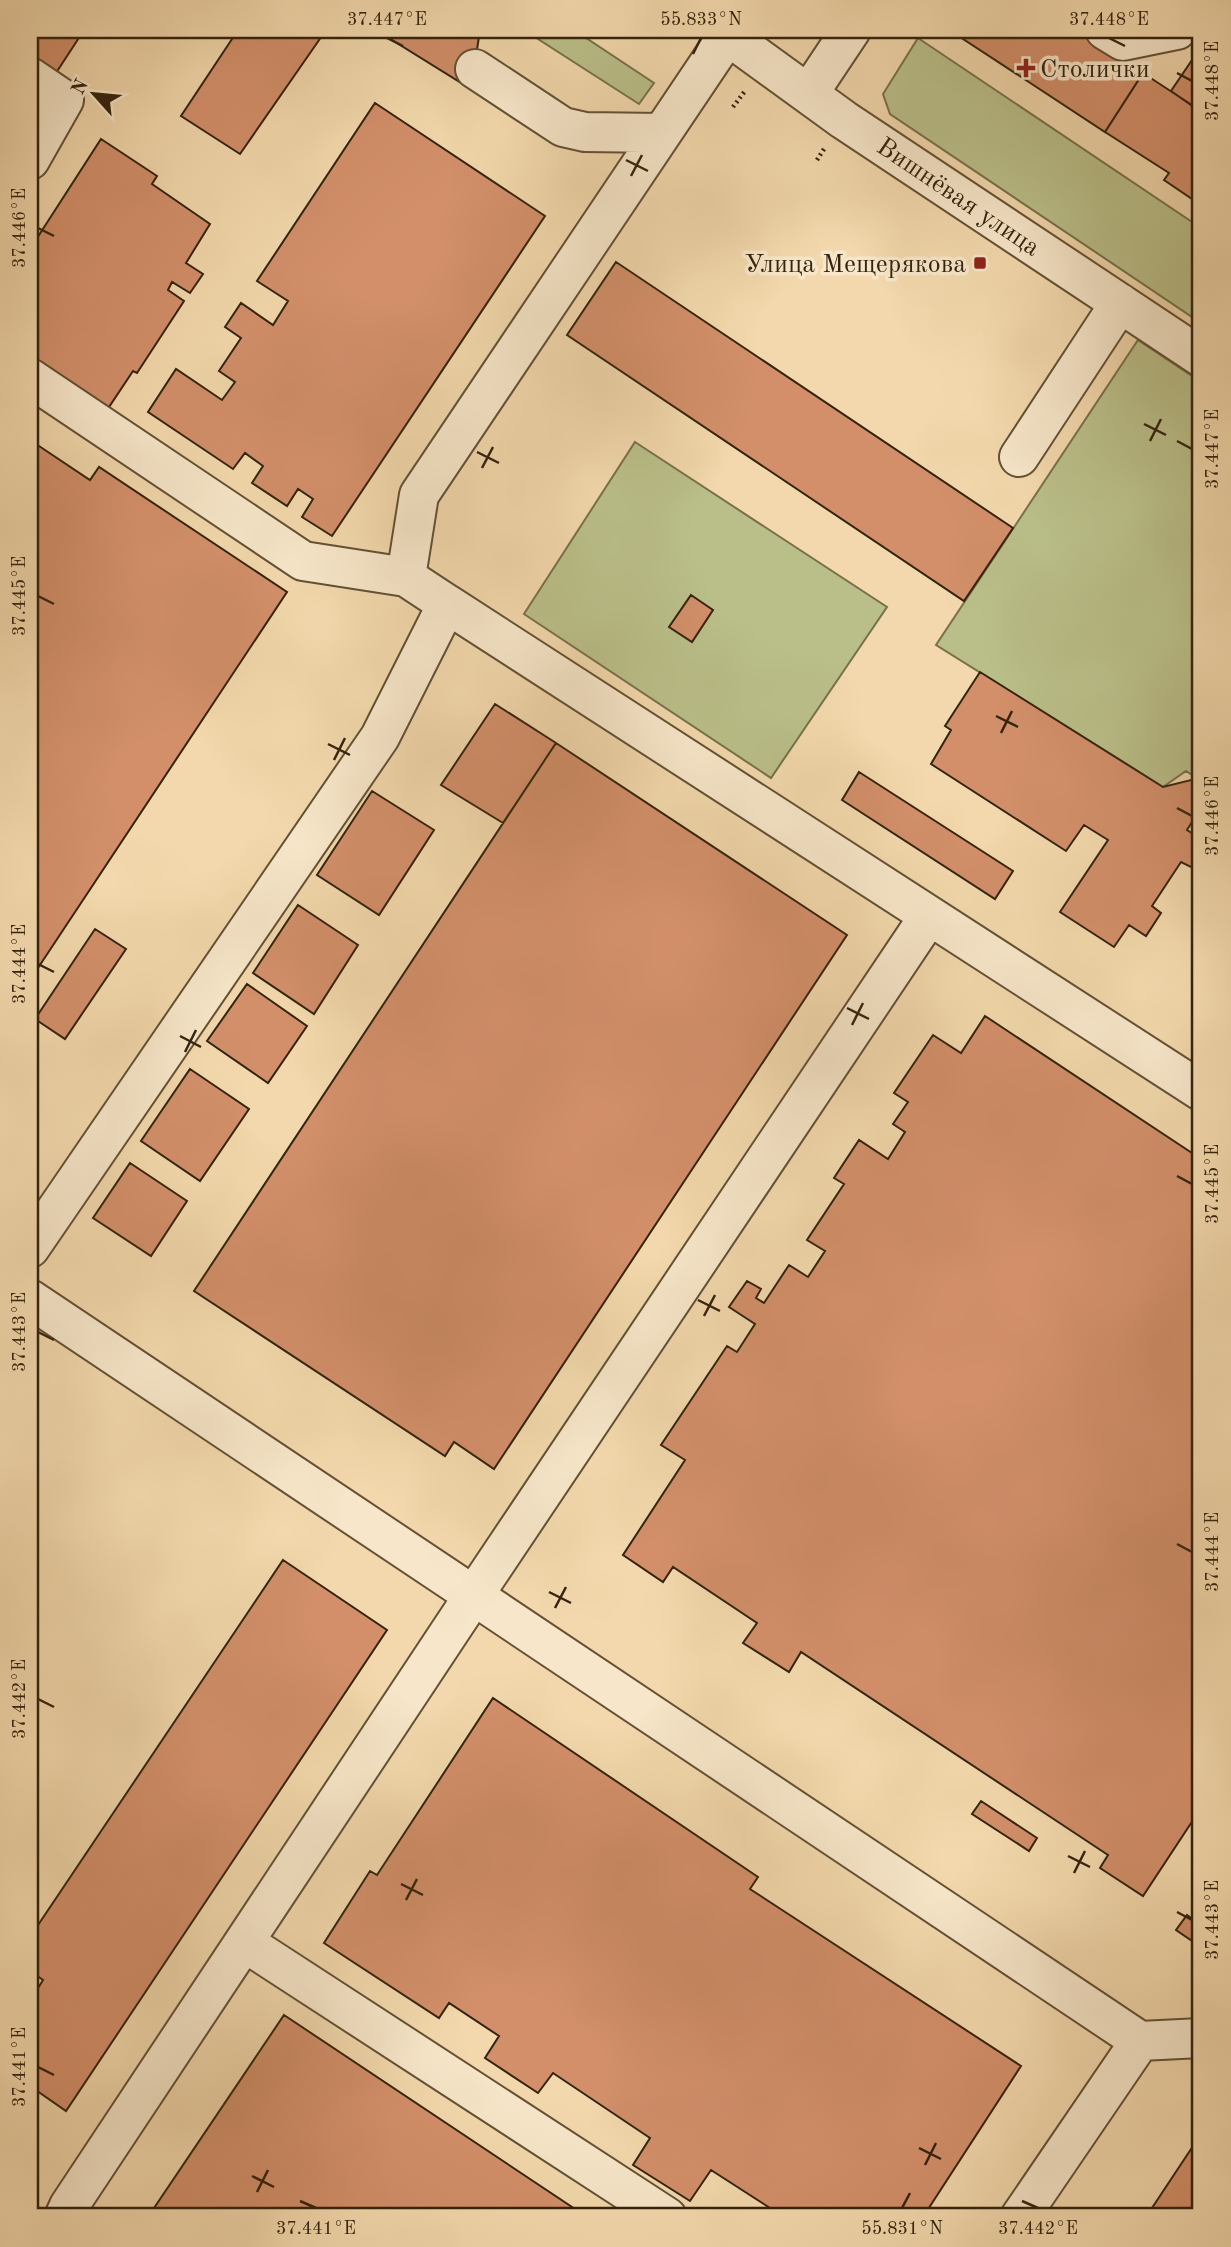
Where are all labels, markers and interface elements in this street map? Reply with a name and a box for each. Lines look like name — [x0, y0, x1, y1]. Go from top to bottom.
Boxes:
text: 37.447°E — [347, 11, 427, 29]
text: 55.833°N — [660, 11, 742, 29]
text: 37.448°E — [1069, 11, 1149, 29]
text: 37.448°E — [1204, 41, 1222, 121]
place label: Столички — [1040, 57, 1150, 83]
north arrow — [60, 60, 130, 130]
marker: Столички — [1018, 60, 1034, 76]
text: N — [69, 76, 93, 98]
street label: Вишнёвая улица — [872, 134, 1044, 262]
text: 37.446°E — [11, 188, 29, 268]
place label: Улица Мещерякова — [744, 252, 966, 278]
marker: Улица Мещерякова — [972, 255, 988, 271]
text: 37.447°E — [1204, 409, 1222, 489]
text: 37.445°E — [11, 556, 29, 636]
text: 37.446°E — [1204, 776, 1222, 856]
text: 37.444°E — [11, 924, 29, 1004]
text: 37.445°E — [1204, 1144, 1222, 1224]
text: 37.443°E — [11, 1292, 29, 1372]
text: 37.444°E — [1204, 1512, 1222, 1592]
text: 37.442°E — [11, 1659, 29, 1739]
text: 37.443°E — [1204, 1880, 1222, 1960]
text: 37.441°E — [11, 2027, 29, 2107]
text: 37.441°E — [276, 2220, 356, 2238]
text: 55.831°N — [861, 2220, 943, 2238]
text: 37.442°E — [998, 2220, 1078, 2238]

